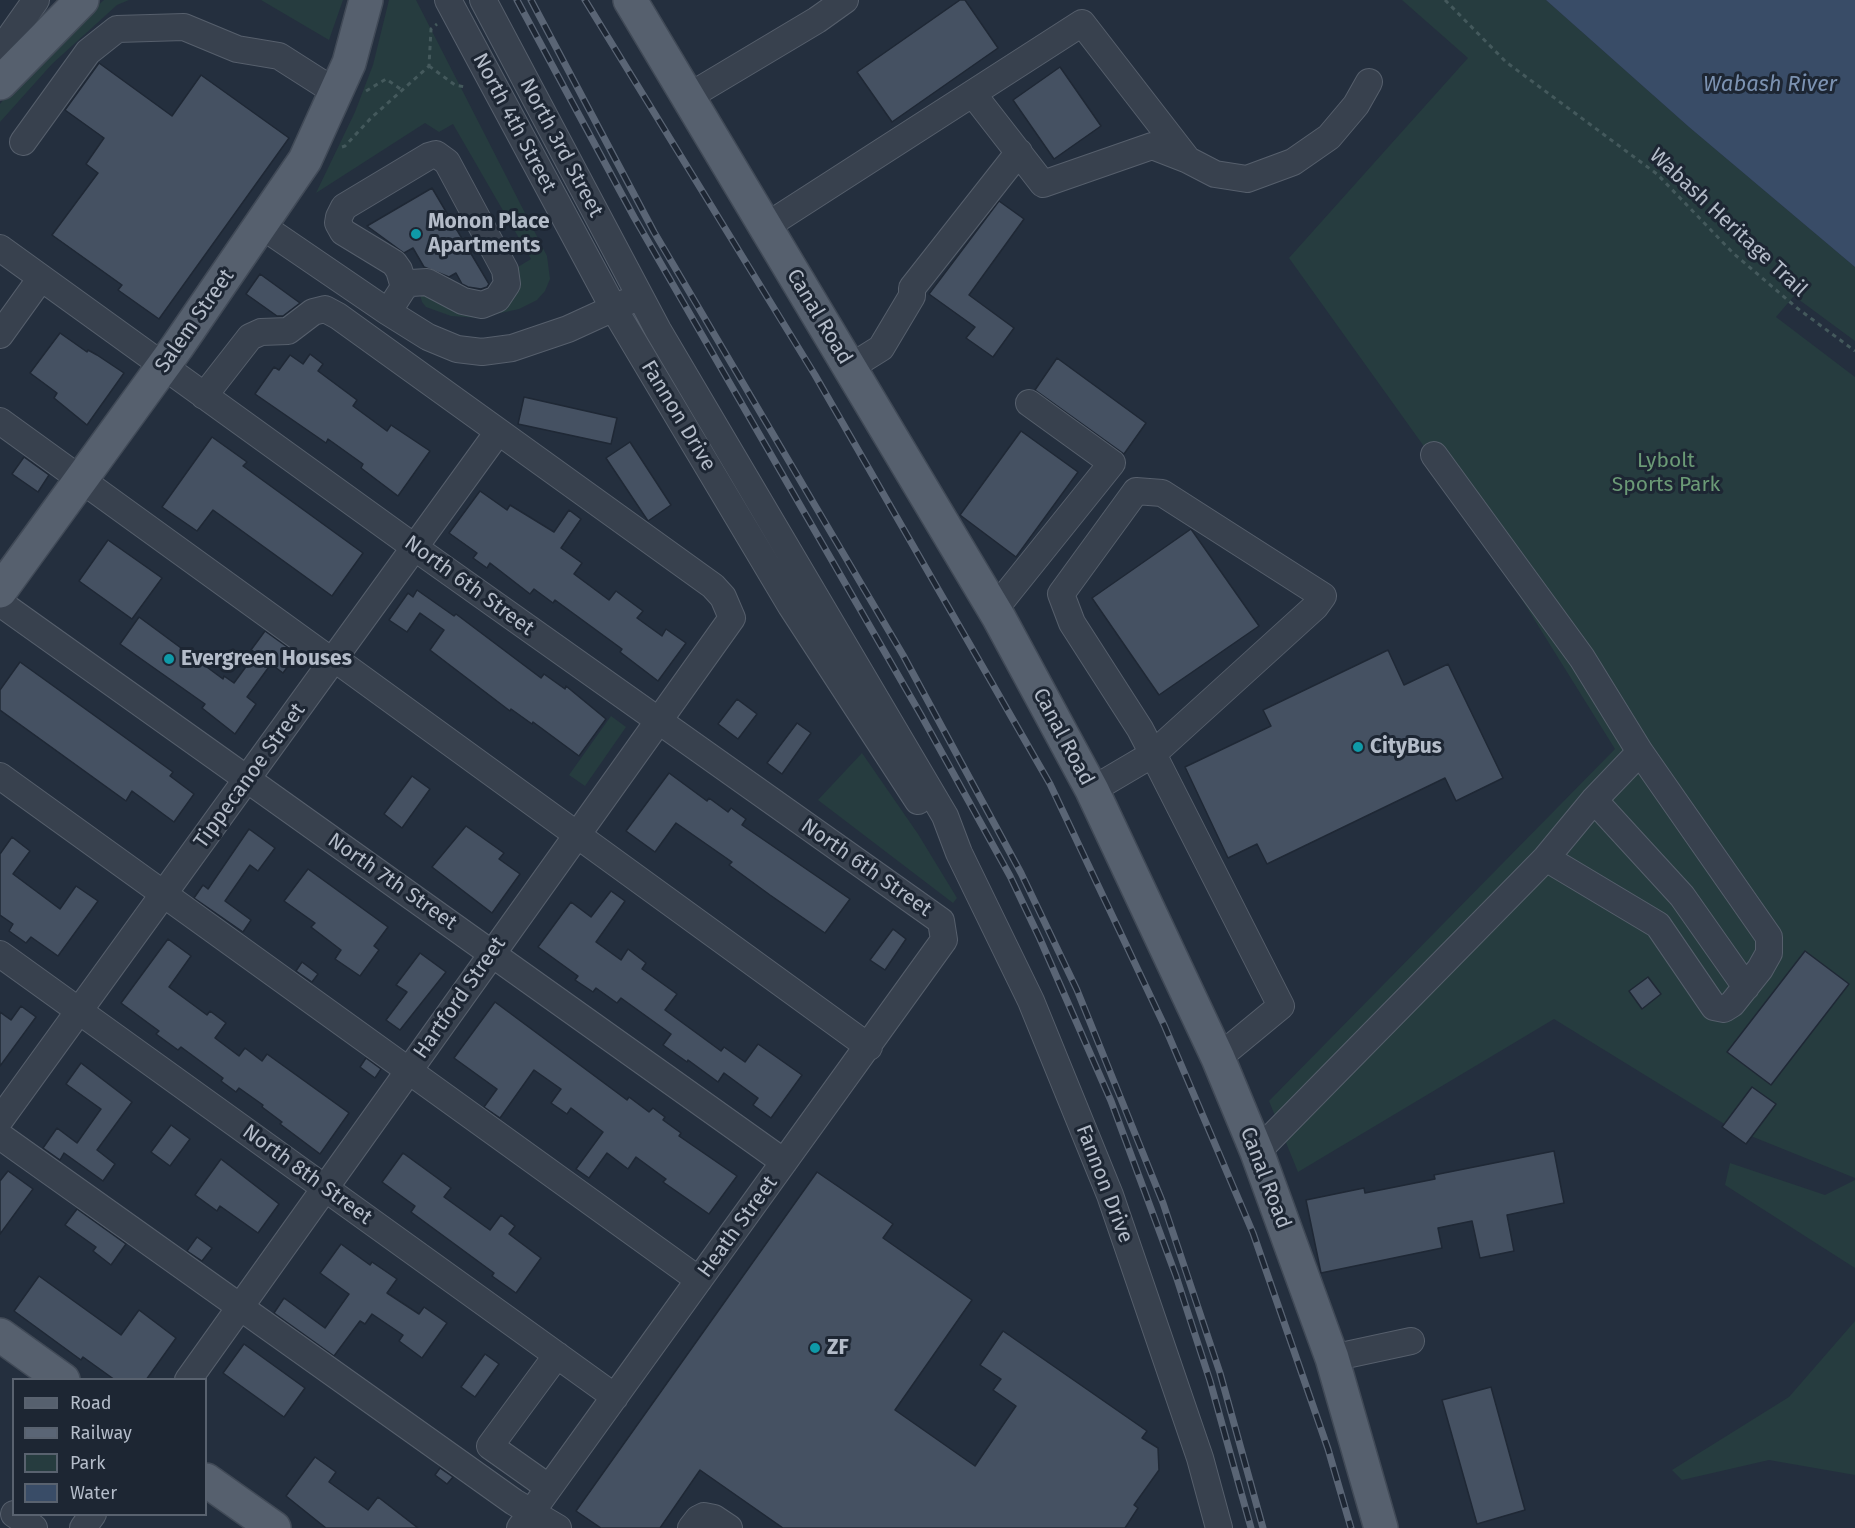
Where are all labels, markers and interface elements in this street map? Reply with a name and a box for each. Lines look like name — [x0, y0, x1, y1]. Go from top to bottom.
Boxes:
street label: North 4th Street — [467, 49, 561, 197]
water label: Wabash River — [1703, 72, 1837, 98]
street label: North 3rd Street — [514, 74, 608, 222]
street label: Wabash Heritage Trail — [1644, 143, 1812, 303]
place label: Monon Place Apartments — [428, 209, 550, 259]
marker: Monon Place Apartments — [409, 227, 423, 241]
street label: Salem Street — [150, 264, 240, 378]
street label: Canal Road — [781, 265, 857, 369]
street label: Fannon Drive — [635, 356, 721, 476]
park label: Lybolt Sports Park — [1612, 448, 1720, 498]
street label: North 6th Street — [399, 531, 539, 641]
place label: Evergreen Houses — [181, 646, 352, 672]
marker: Evergreen Houses — [162, 652, 176, 666]
street label: Canal Road — [1027, 684, 1099, 790]
street label: Tippecanoe Street — [189, 699, 311, 853]
place label: CityBus — [1370, 734, 1442, 760]
marker: CityBus — [1351, 740, 1365, 754]
street label: North 6th Street — [796, 814, 936, 922]
street label: North 7th Street — [323, 828, 461, 936]
street label: Hartford Street — [409, 932, 511, 1064]
street label: North 8th Street — [237, 1119, 377, 1231]
street label: Fannon Drive — [1070, 1121, 1138, 1247]
street label: Canal Road — [1234, 1124, 1296, 1232]
street label: Heath Street — [693, 1171, 783, 1283]
place label: ZF — [827, 1335, 849, 1361]
marker: ZF — [808, 1341, 822, 1355]
legend — [12, 1378, 207, 1516]
text: Road — [70, 1392, 112, 1414]
text: Railway — [70, 1422, 132, 1444]
text: Park — [70, 1452, 105, 1474]
text: Water — [70, 1482, 117, 1504]

